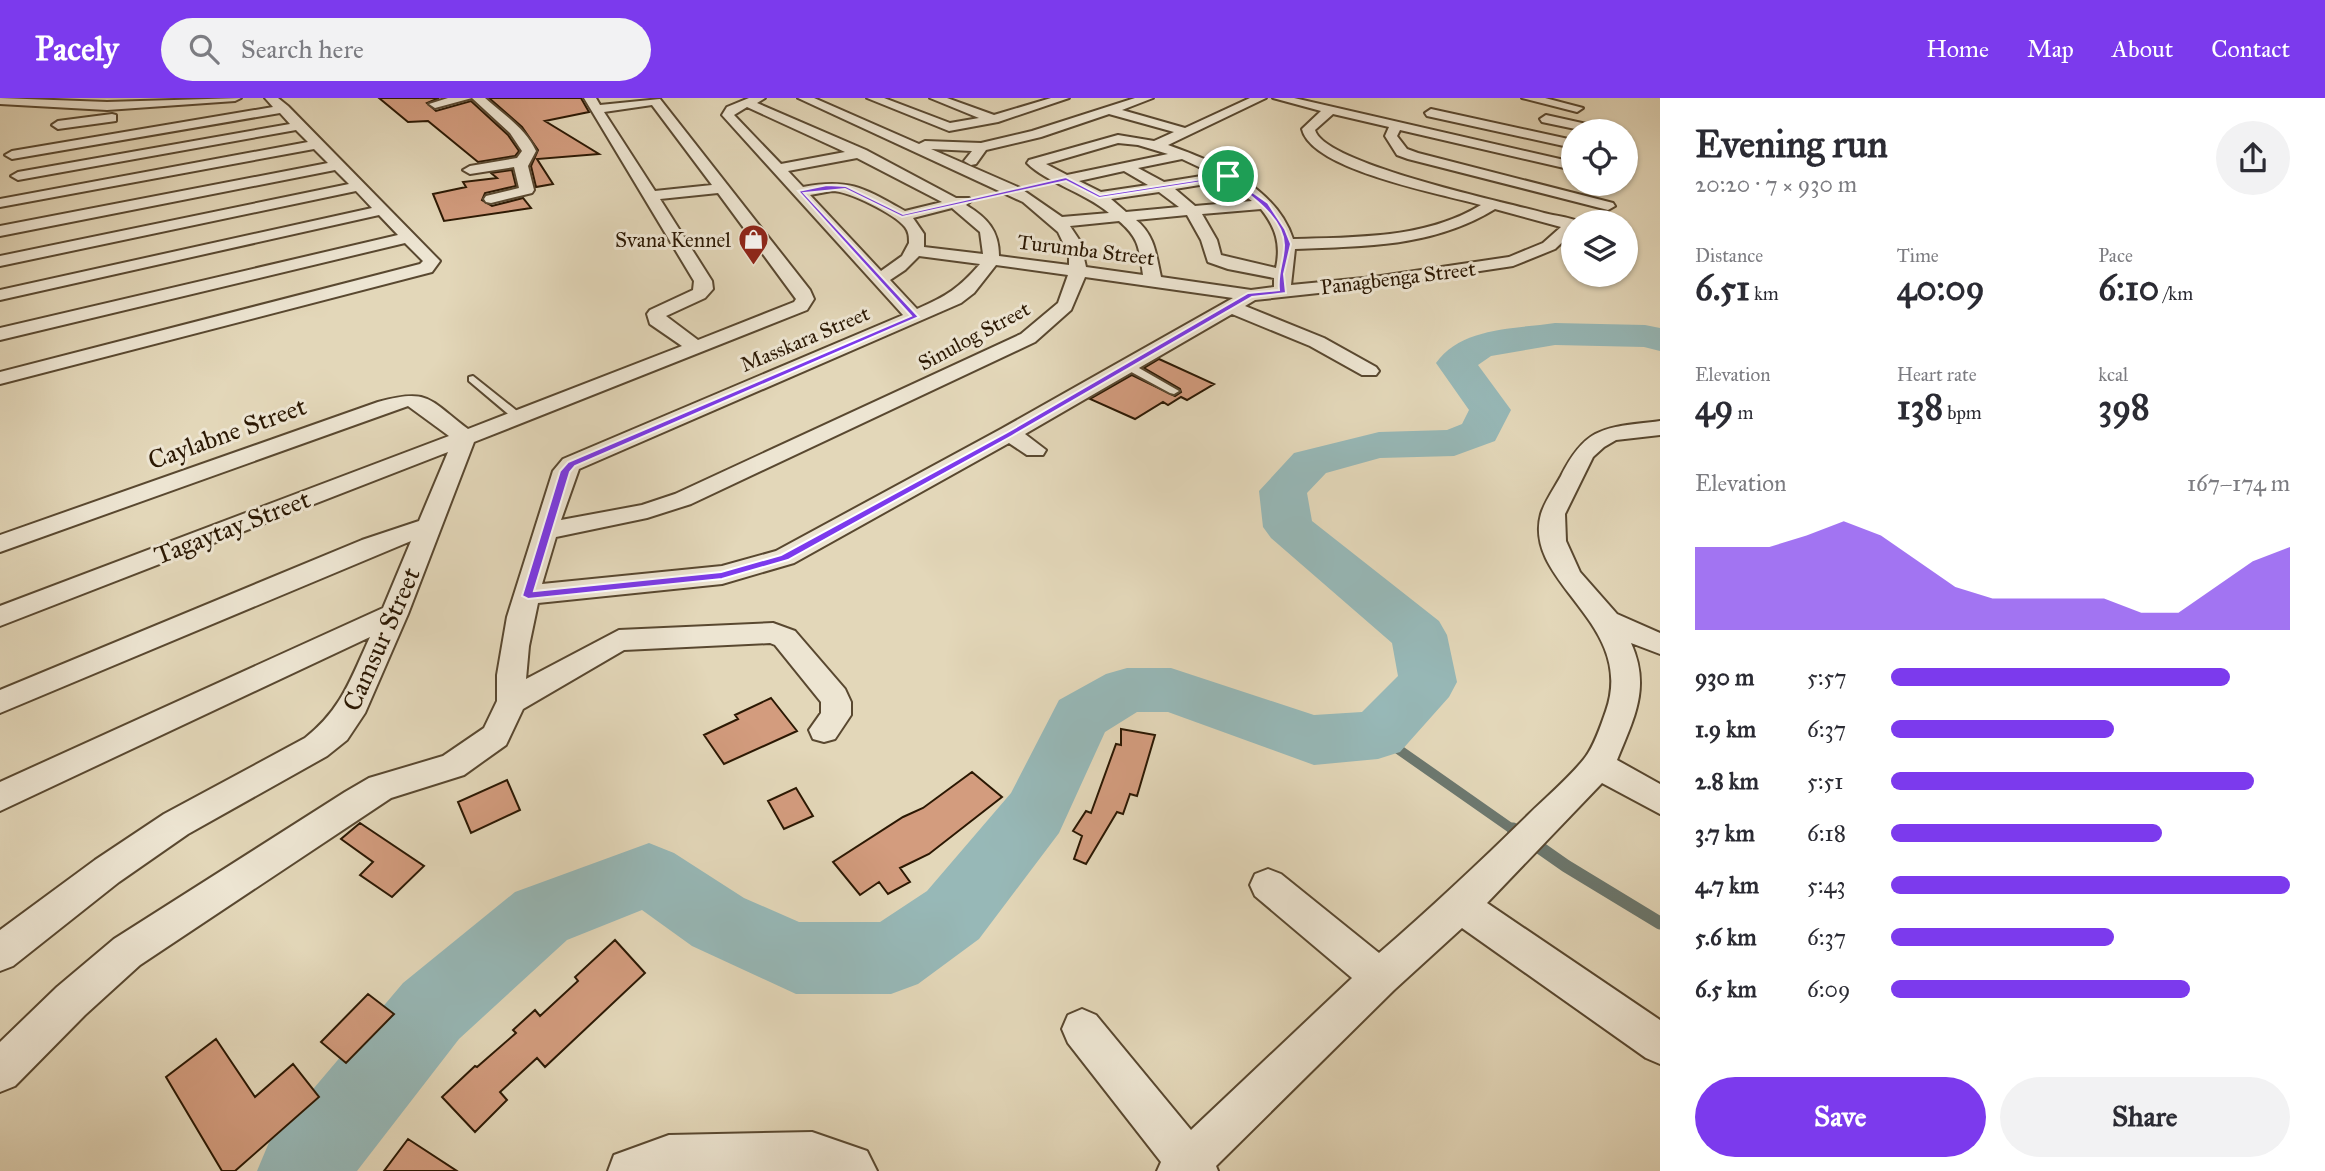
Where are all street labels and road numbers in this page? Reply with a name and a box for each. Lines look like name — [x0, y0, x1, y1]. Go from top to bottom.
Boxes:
street label: Turumba Street — [1016, 229, 1156, 271]
street label: Panagbenga Street — [1319, 256, 1478, 300]
street label: Sinulog Street — [914, 295, 1035, 376]
street label: Masskara Street — [736, 300, 874, 378]
street label: Caylabne Street — [143, 390, 311, 476]
street label: Tagaytay Street — [150, 483, 314, 571]
street label: Camsur Street — [335, 562, 427, 716]

